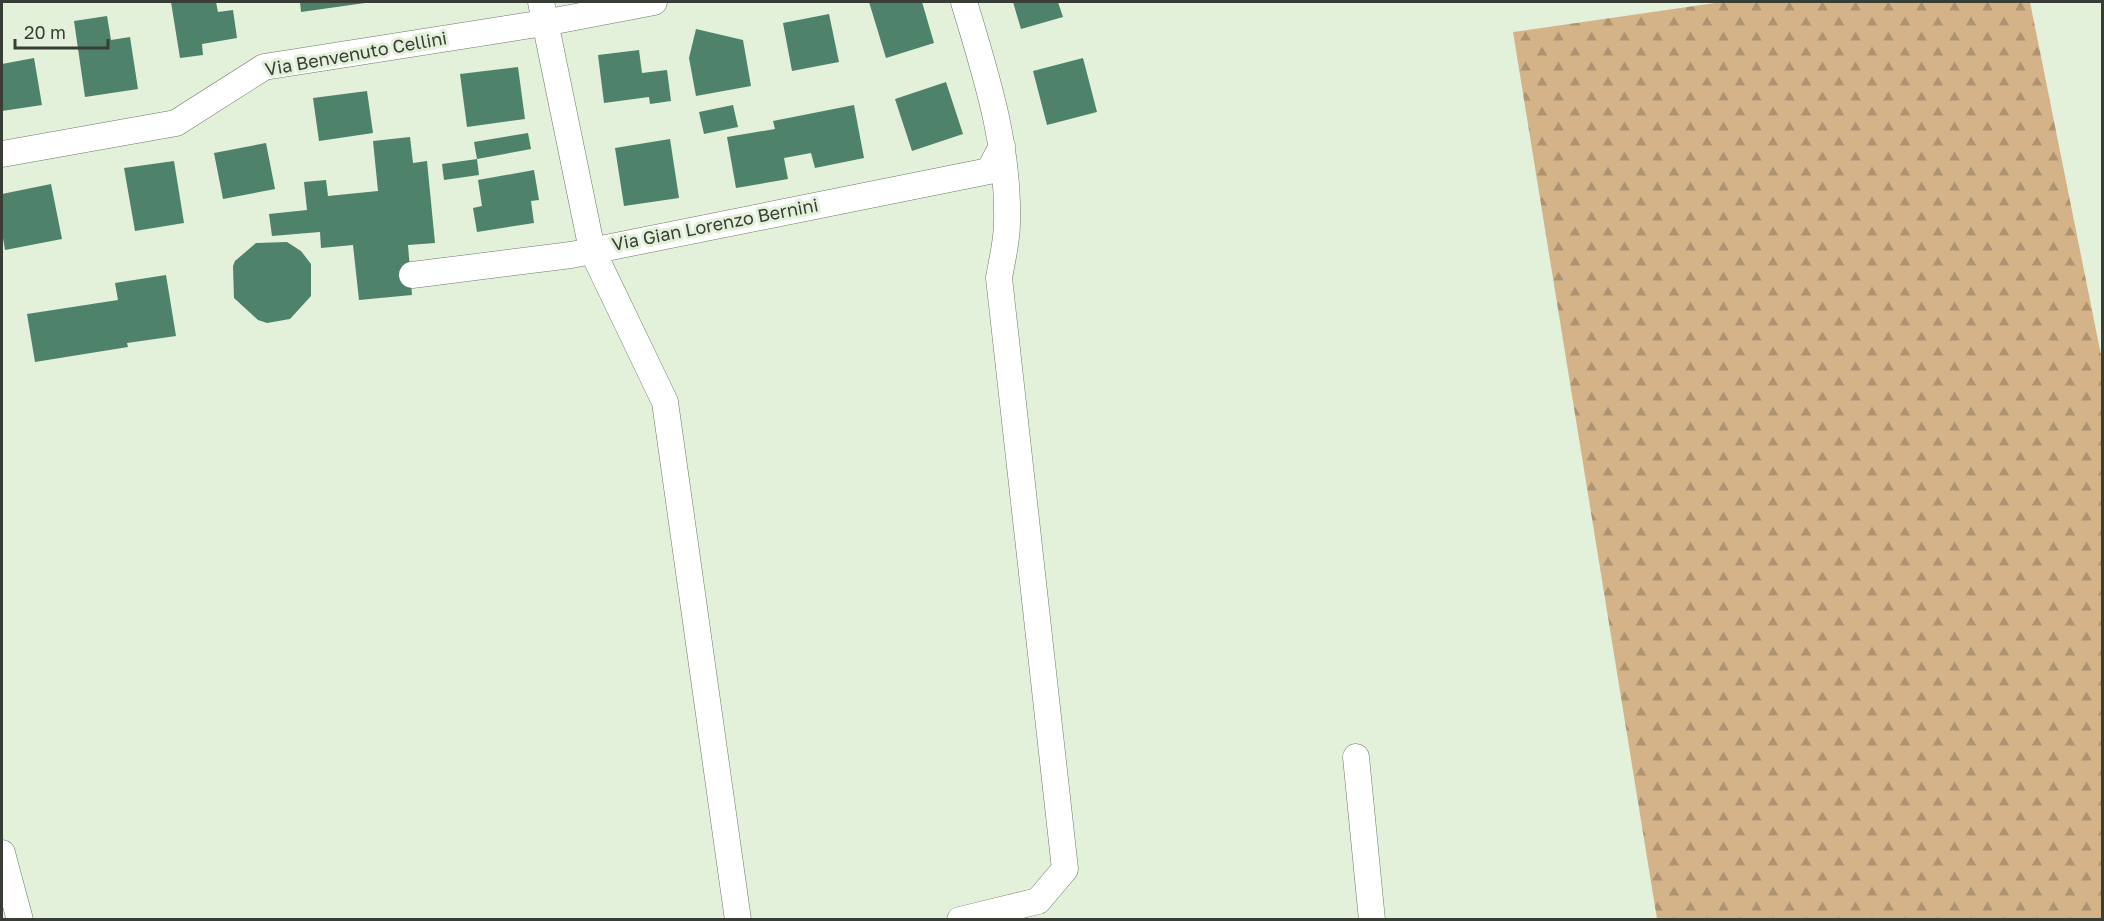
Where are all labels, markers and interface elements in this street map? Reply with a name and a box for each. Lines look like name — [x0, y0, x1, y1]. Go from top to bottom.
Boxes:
scale bar — [15, 12, 108, 50]
text: 20 m — [24, 21, 66, 43]
street label: Via Benvenuto Cellini — [263, 26, 448, 80]
street label: Via Gian Lorenzo Bernini — [610, 193, 820, 255]

